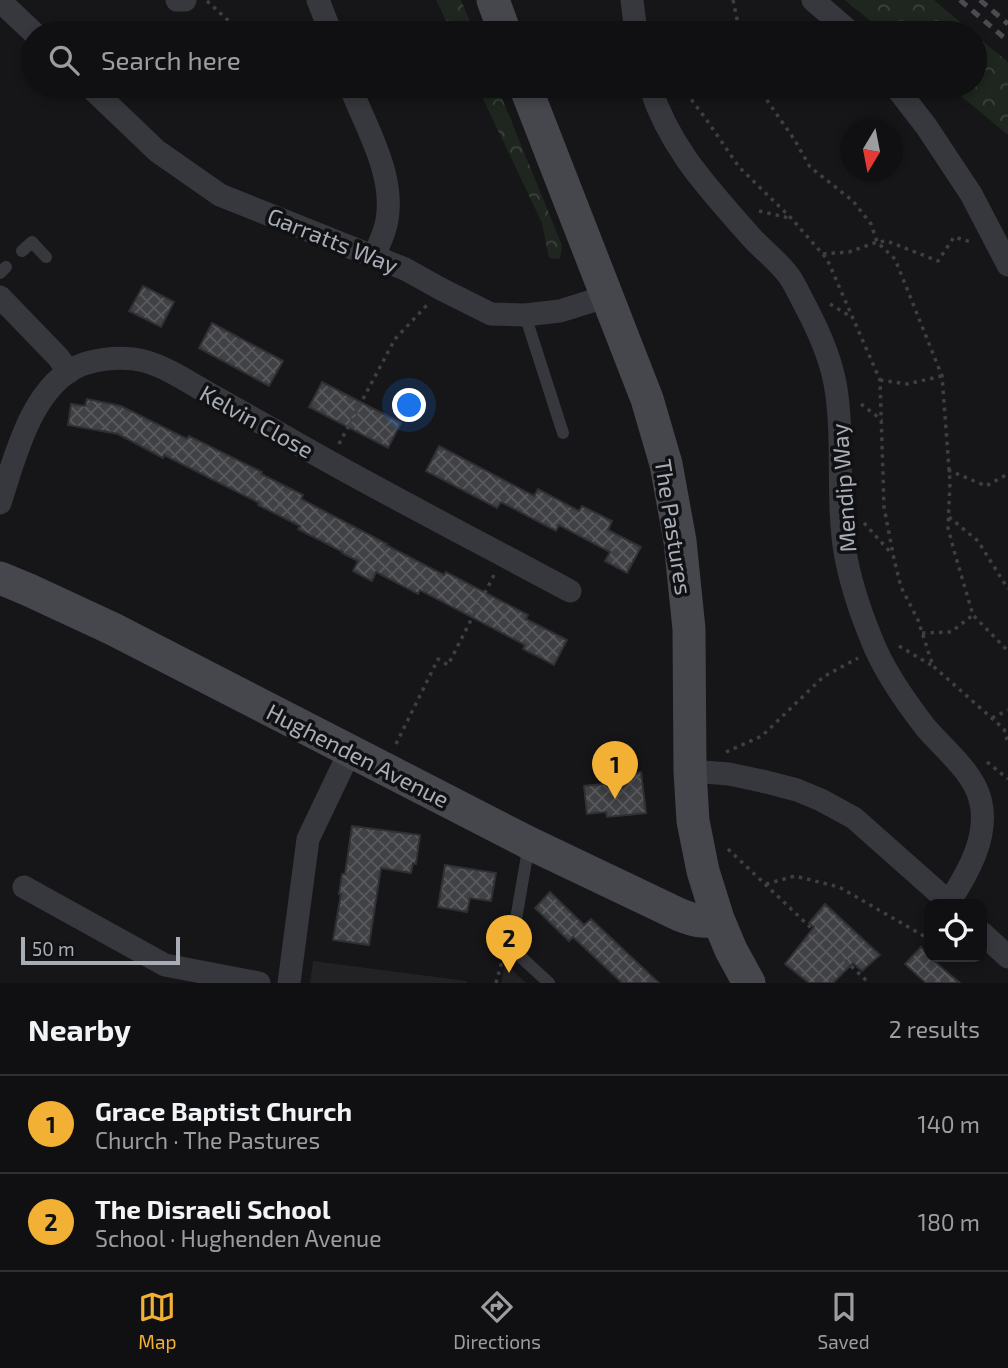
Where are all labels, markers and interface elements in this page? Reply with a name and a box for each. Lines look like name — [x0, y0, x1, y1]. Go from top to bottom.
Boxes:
search box — [21, 21, 987, 98]
icon: search — [45, 41, 83, 79]
text: Search here — [101, 44, 241, 75]
north arrow — [840, 119, 903, 182]
street label: Garratts Way — [264, 201, 402, 279]
street label: Kelvin Close — [195, 378, 319, 464]
your location — [392, 388, 426, 422]
street label: Mendip Way — [825, 423, 861, 553]
street label: The Pastures — [649, 457, 699, 597]
street label: Hughenden Avenue — [262, 697, 454, 813]
pin: 1 — [592, 741, 638, 799]
map controls — [924, 899, 987, 962]
button: locate — [924, 899, 987, 962]
pin: 2 — [486, 915, 532, 973]
scale bar — [21, 934, 180, 966]
text: 50 m — [32, 937, 75, 960]
text: Nearby — [28, 1011, 131, 1047]
text: 2 results — [889, 1015, 980, 1043]
text: Grace Baptist Church — [95, 1095, 352, 1126]
text: 1 — [46, 1110, 56, 1138]
text: 140 m — [918, 1110, 980, 1138]
text: Church · The Pastures — [95, 1126, 320, 1154]
text: The Disraeli School — [95, 1193, 330, 1224]
text: 2 — [44, 1208, 58, 1236]
text: 180 m — [918, 1208, 980, 1236]
text: School · Hughenden Avenue — [95, 1224, 382, 1252]
tab: Map — [138, 1288, 176, 1353]
tab: Directions — [453, 1288, 541, 1353]
tab: Saved — [817, 1288, 870, 1353]

